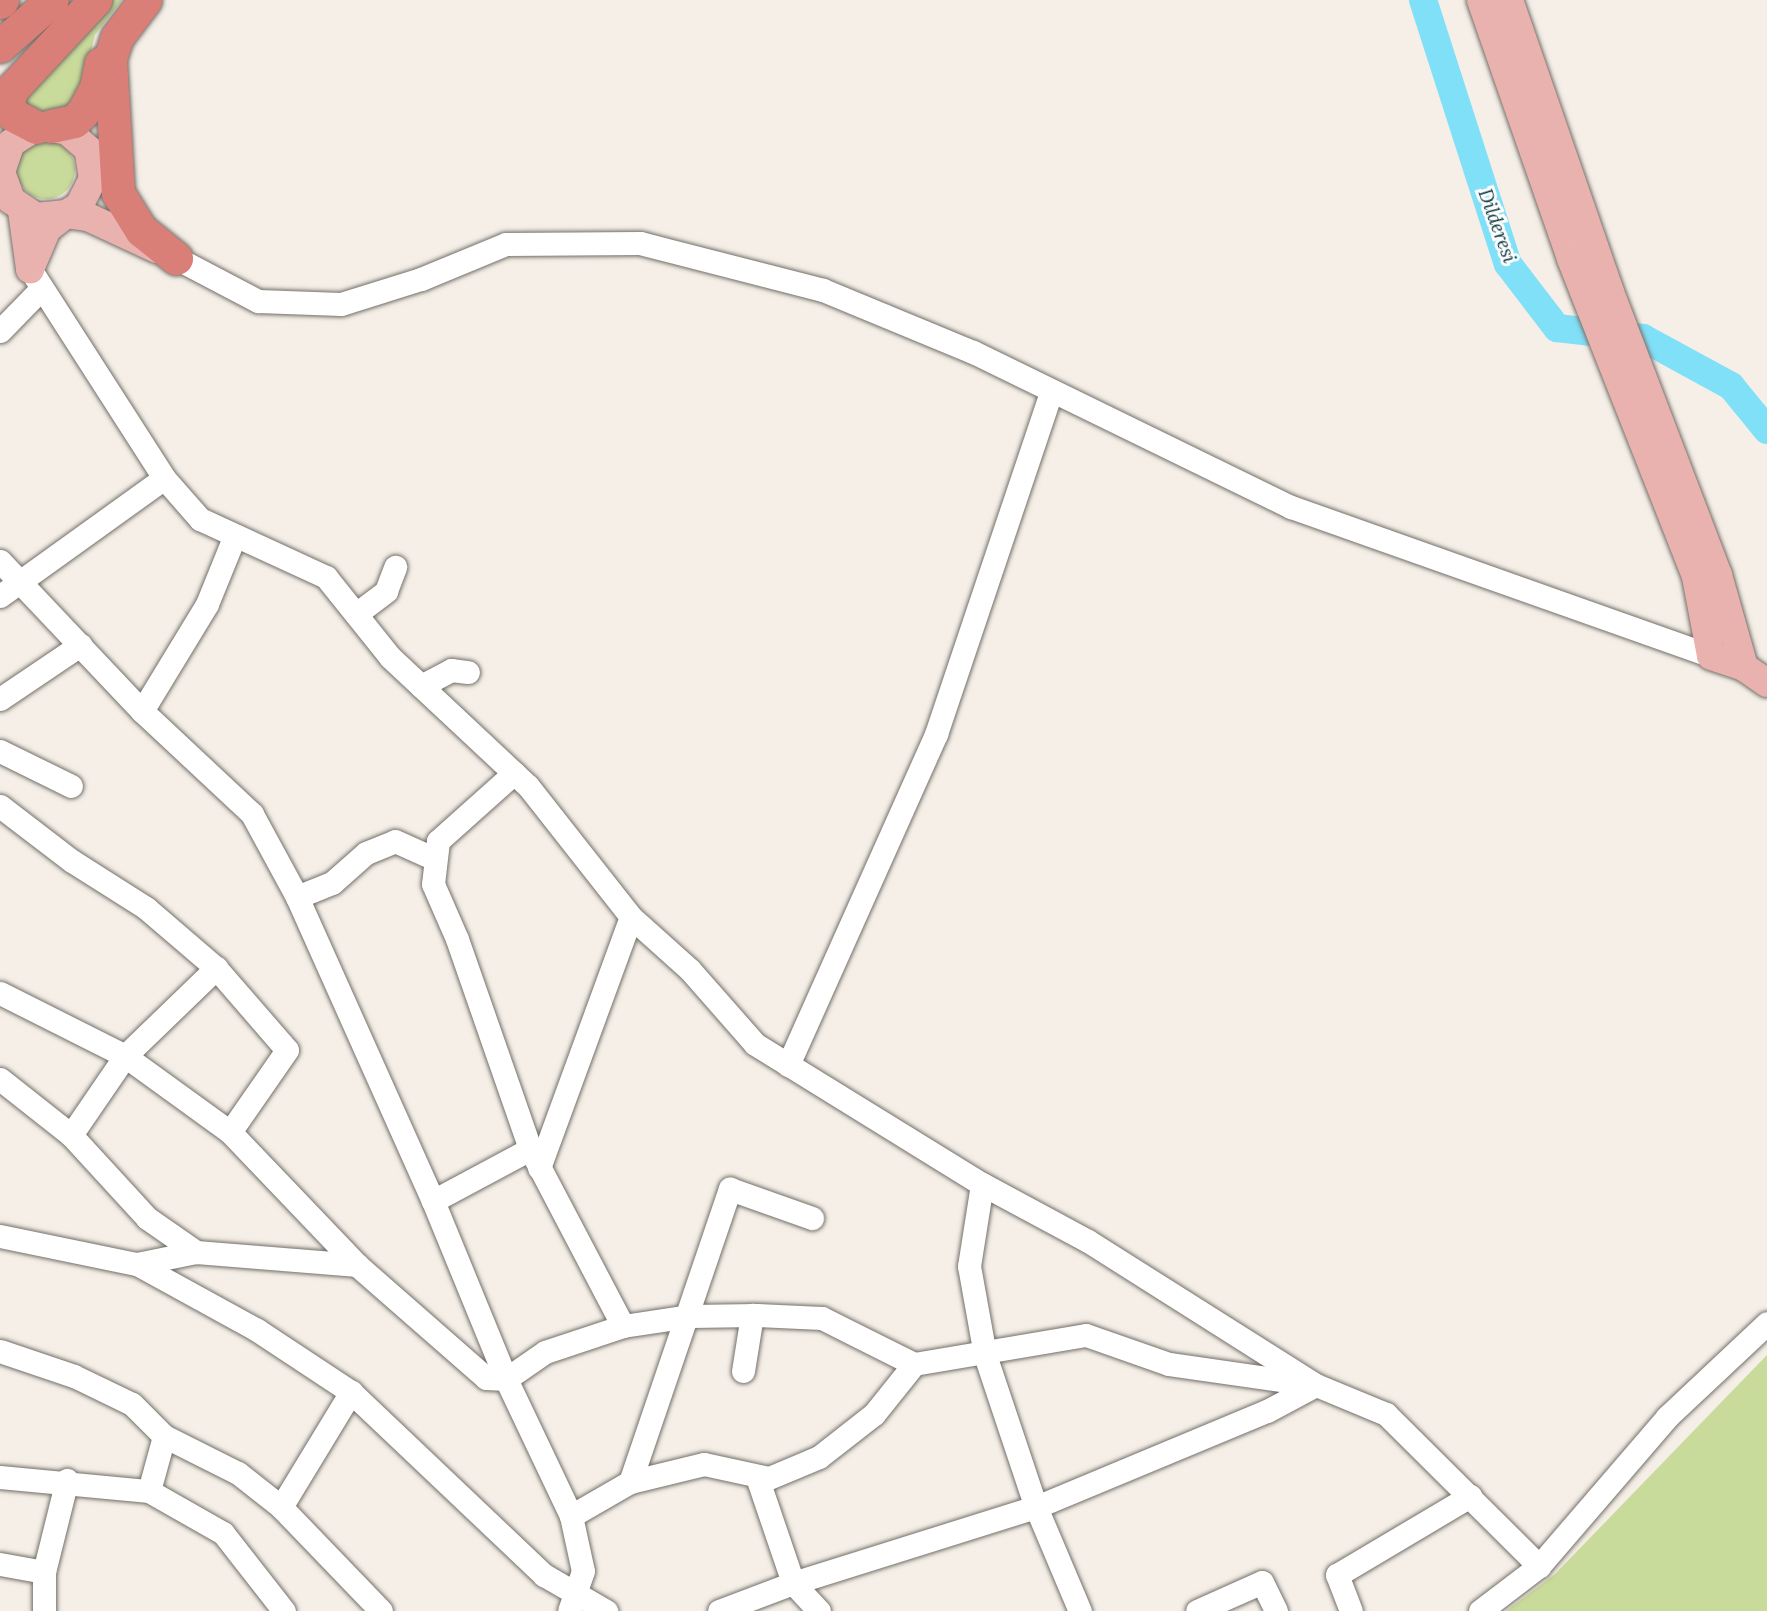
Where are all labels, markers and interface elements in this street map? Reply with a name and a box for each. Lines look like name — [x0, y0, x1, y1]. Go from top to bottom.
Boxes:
water label: Dilderesi — [1473, 186, 1521, 266]

